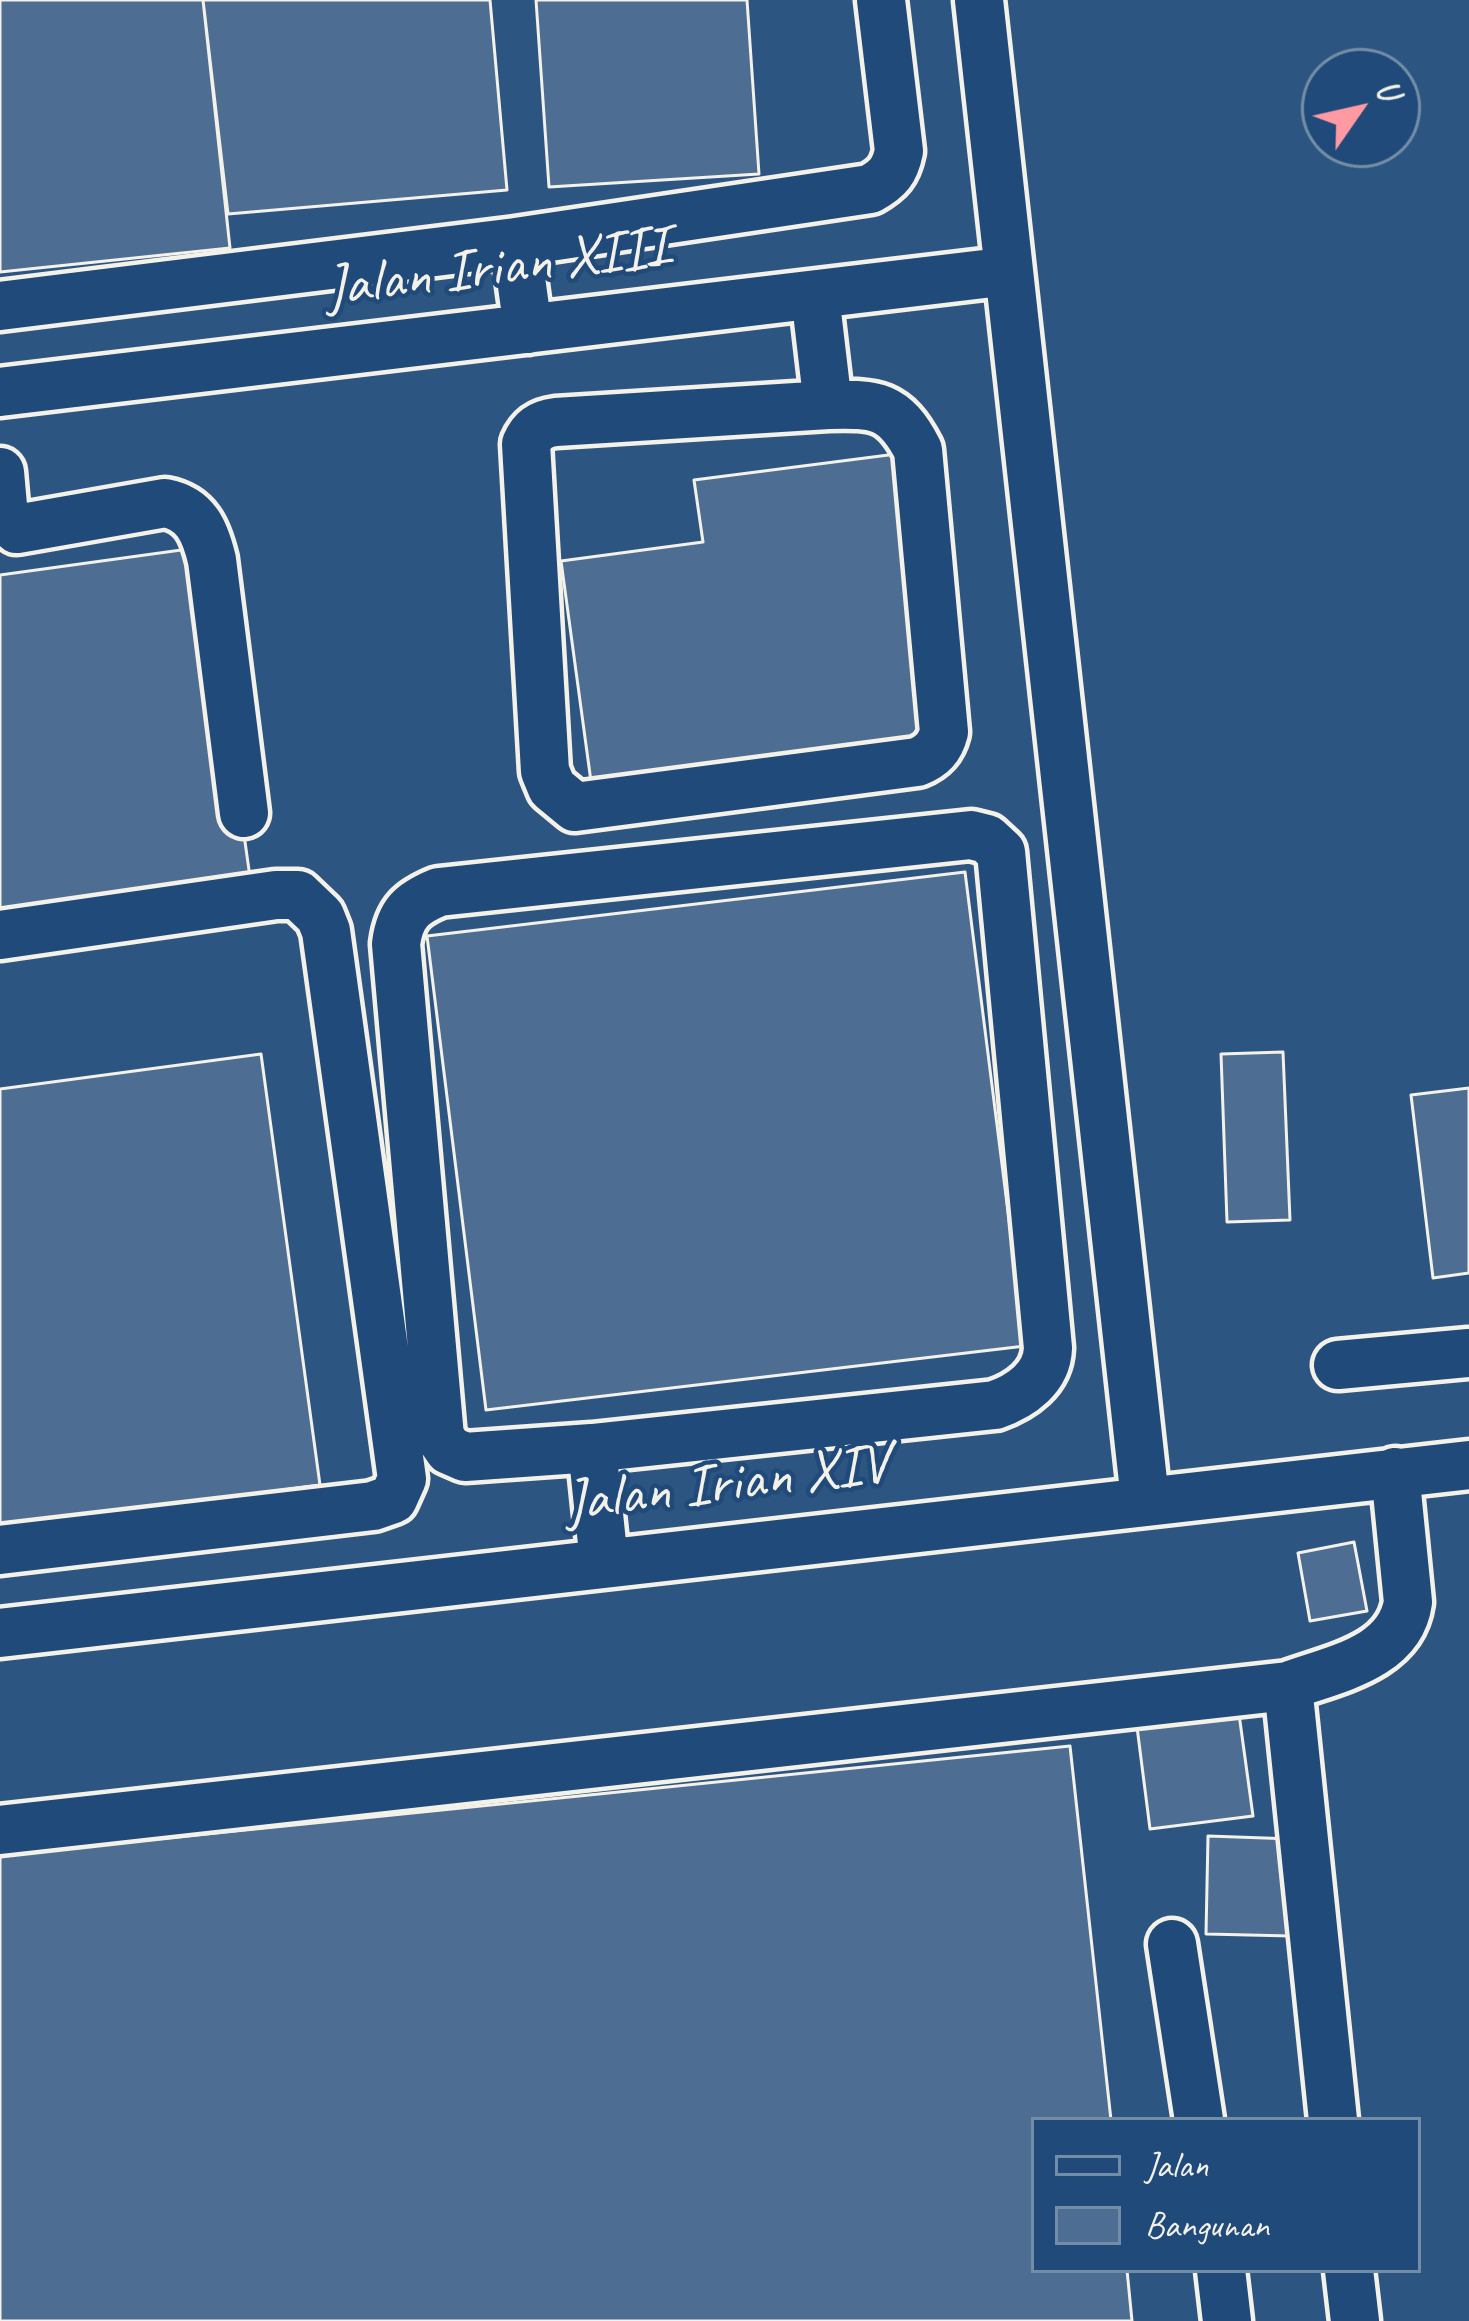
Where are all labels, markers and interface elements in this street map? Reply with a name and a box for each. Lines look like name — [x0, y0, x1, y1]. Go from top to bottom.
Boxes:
north arrow — [1301, 48, 1421, 168]
text: U — [1367, 71, 1410, 108]
street label: Jalan Irian XIII — [321, 212, 673, 326]
street label: Jalan Irian XIV — [561, 1429, 893, 1541]
legend — [1031, 2117, 1421, 2273]
text: Jalan — [1145, 2142, 1208, 2188]
text: Bangunan — [1145, 2202, 1269, 2248]

